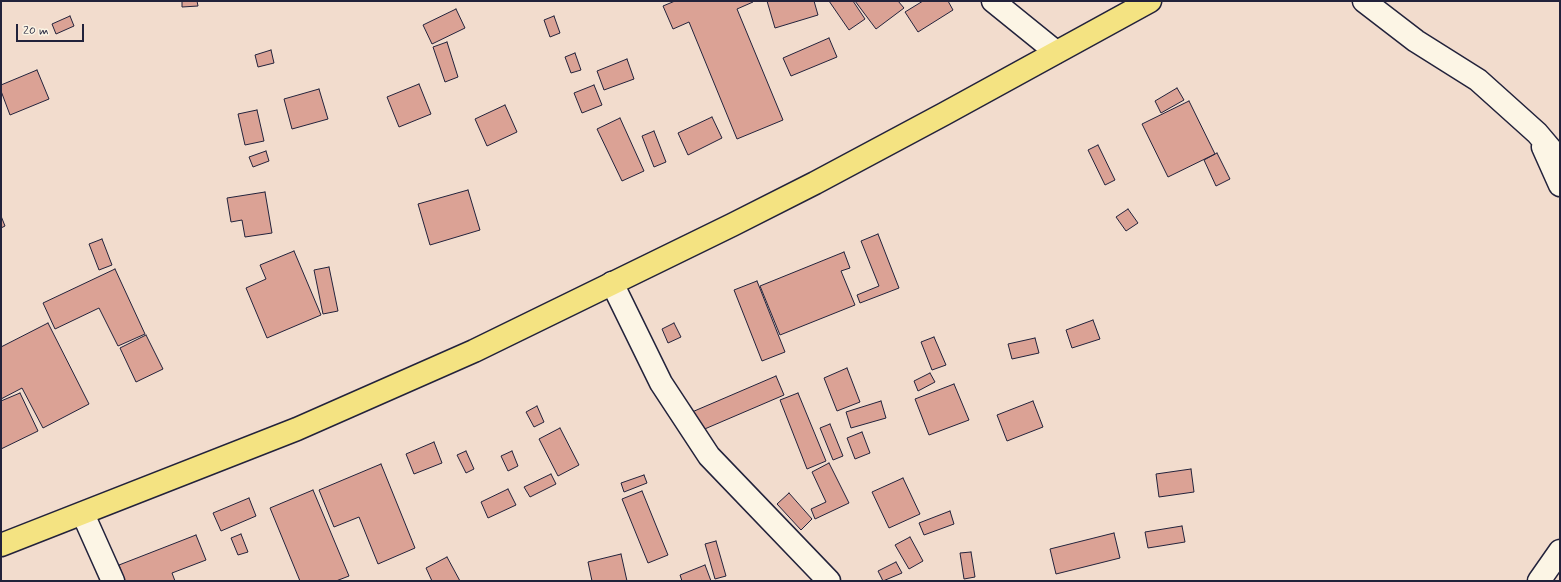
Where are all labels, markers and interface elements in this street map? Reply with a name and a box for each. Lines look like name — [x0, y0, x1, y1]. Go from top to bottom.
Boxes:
scale bar — [18, 16, 86, 42]
text: 20 m — [23, 23, 49, 39]

